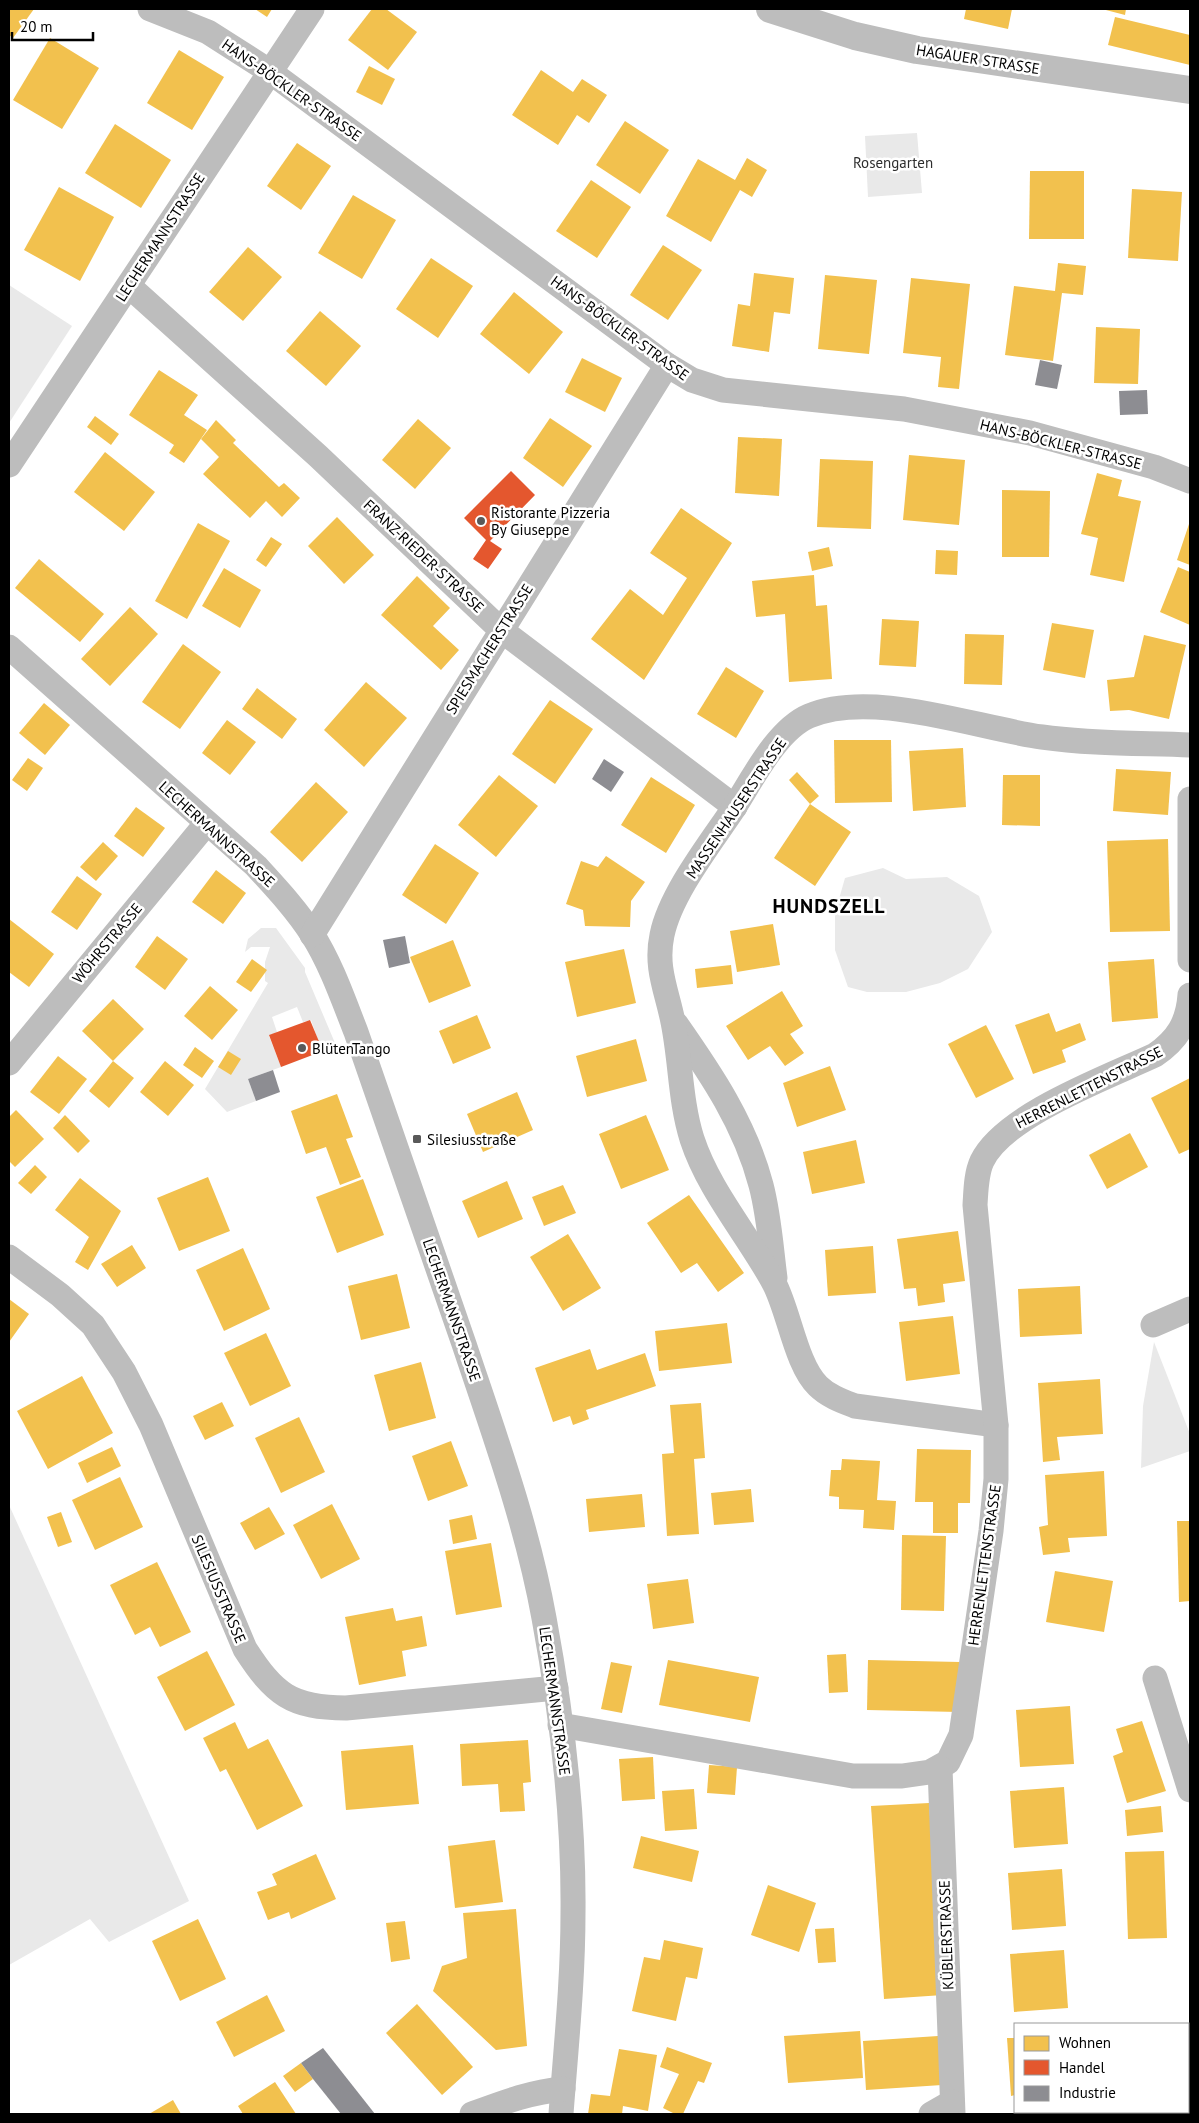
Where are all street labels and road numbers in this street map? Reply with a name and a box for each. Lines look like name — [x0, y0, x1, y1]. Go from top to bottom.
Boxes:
street label: HANS-BÖCKLER-STRASSE — [218, 35, 366, 145]
street label: HAGAUER STRASSE — [915, 40, 1041, 78]
street label: LECHERMANNSTRASSE — [111, 169, 209, 305]
street label: HANS-BÖCKLER-STRASSE — [547, 271, 693, 385]
street label: HANS-BÖCKLER-STRASSE — [978, 415, 1144, 473]
street label: FRANZ-RIEDER-STRASSE — [360, 495, 488, 617]
street label: SPIESMACHERSTRASSE — [441, 580, 537, 718]
street label: MASSENHAUSERSTRASSE — [682, 734, 790, 882]
street label: LECHERMANNSTRASSE — [155, 777, 279, 891]
street label: WÖHRSTRASSE — [68, 899, 146, 987]
street label: HERRENLETTENSTRASSE — [1012, 1042, 1166, 1132]
street label: LECHERMANNSTRASSE — [419, 1236, 485, 1384]
street label: HERRENLETTENSTRASSE — [963, 1483, 1005, 1647]
street label: SILESIUSSTRASSE — [188, 1532, 250, 1646]
street label: LECHERMANNSTRASSE — [535, 1626, 575, 1776]
street label: KÜBLERSTRASSE — [935, 1880, 957, 1990]

